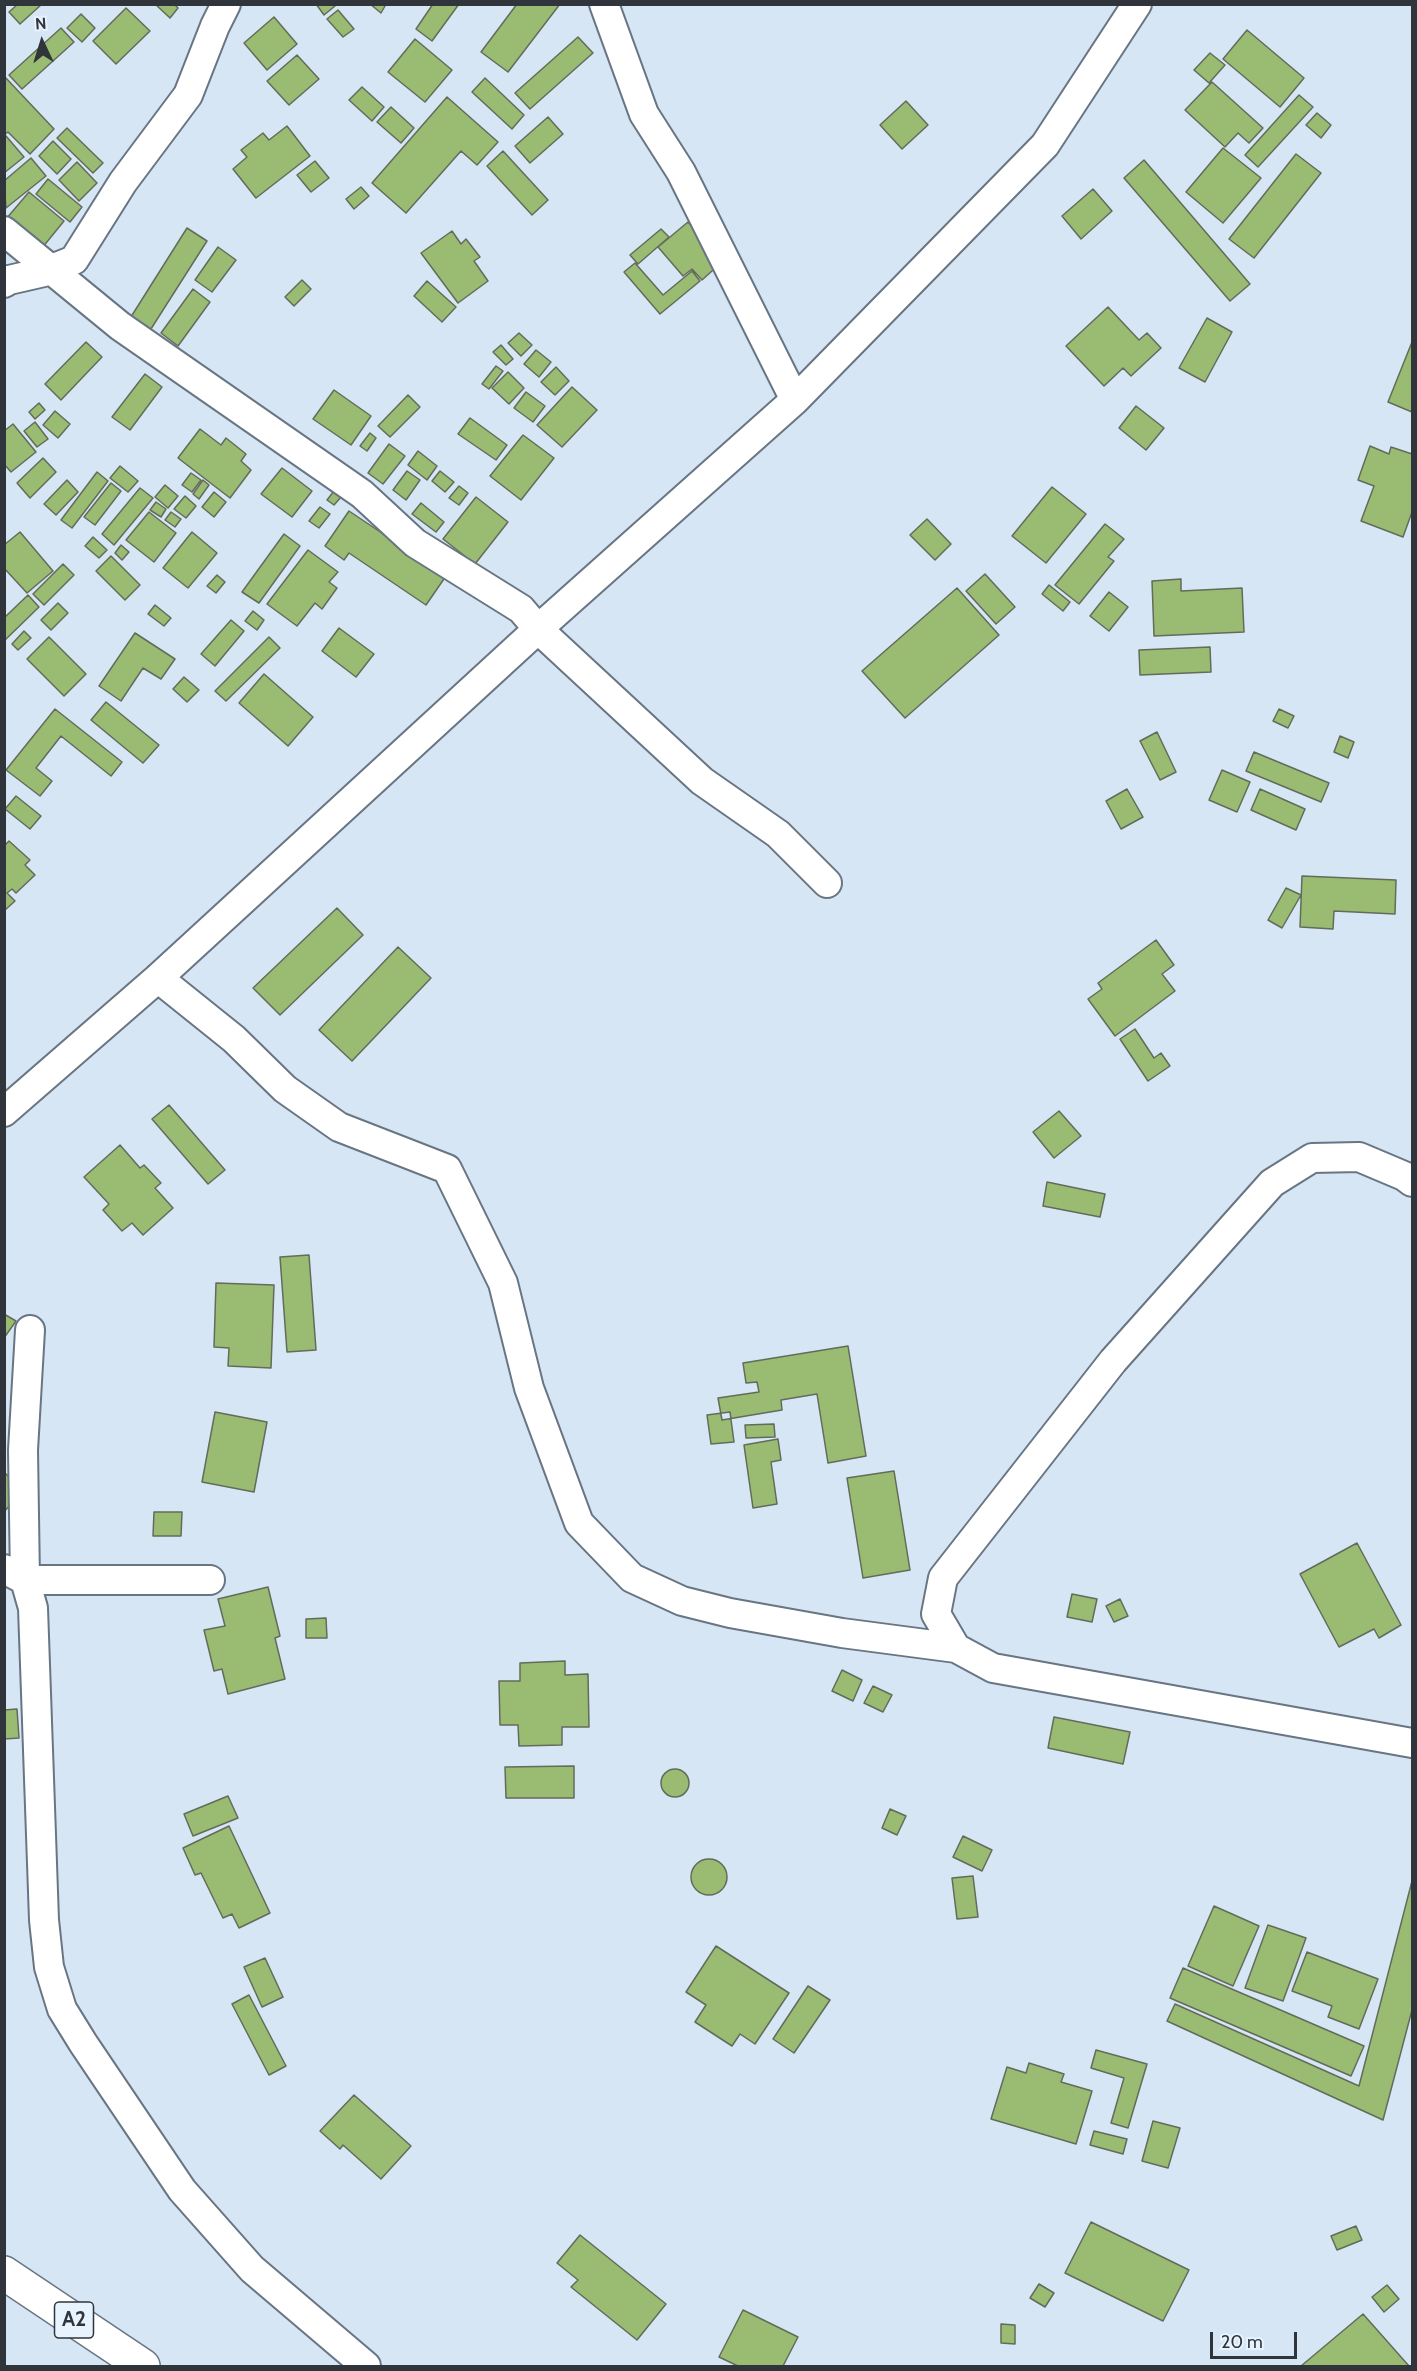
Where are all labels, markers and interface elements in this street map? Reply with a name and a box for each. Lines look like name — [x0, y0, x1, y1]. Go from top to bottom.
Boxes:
north arrow — [12, 12, 72, 72]
text: N — [34, 14, 47, 33]
road number: A2 — [54, 2302, 94, 2338]
scale bar — [1213, 2320, 1300, 2358]
text: 20 m — [1221, 2331, 1263, 2353]

